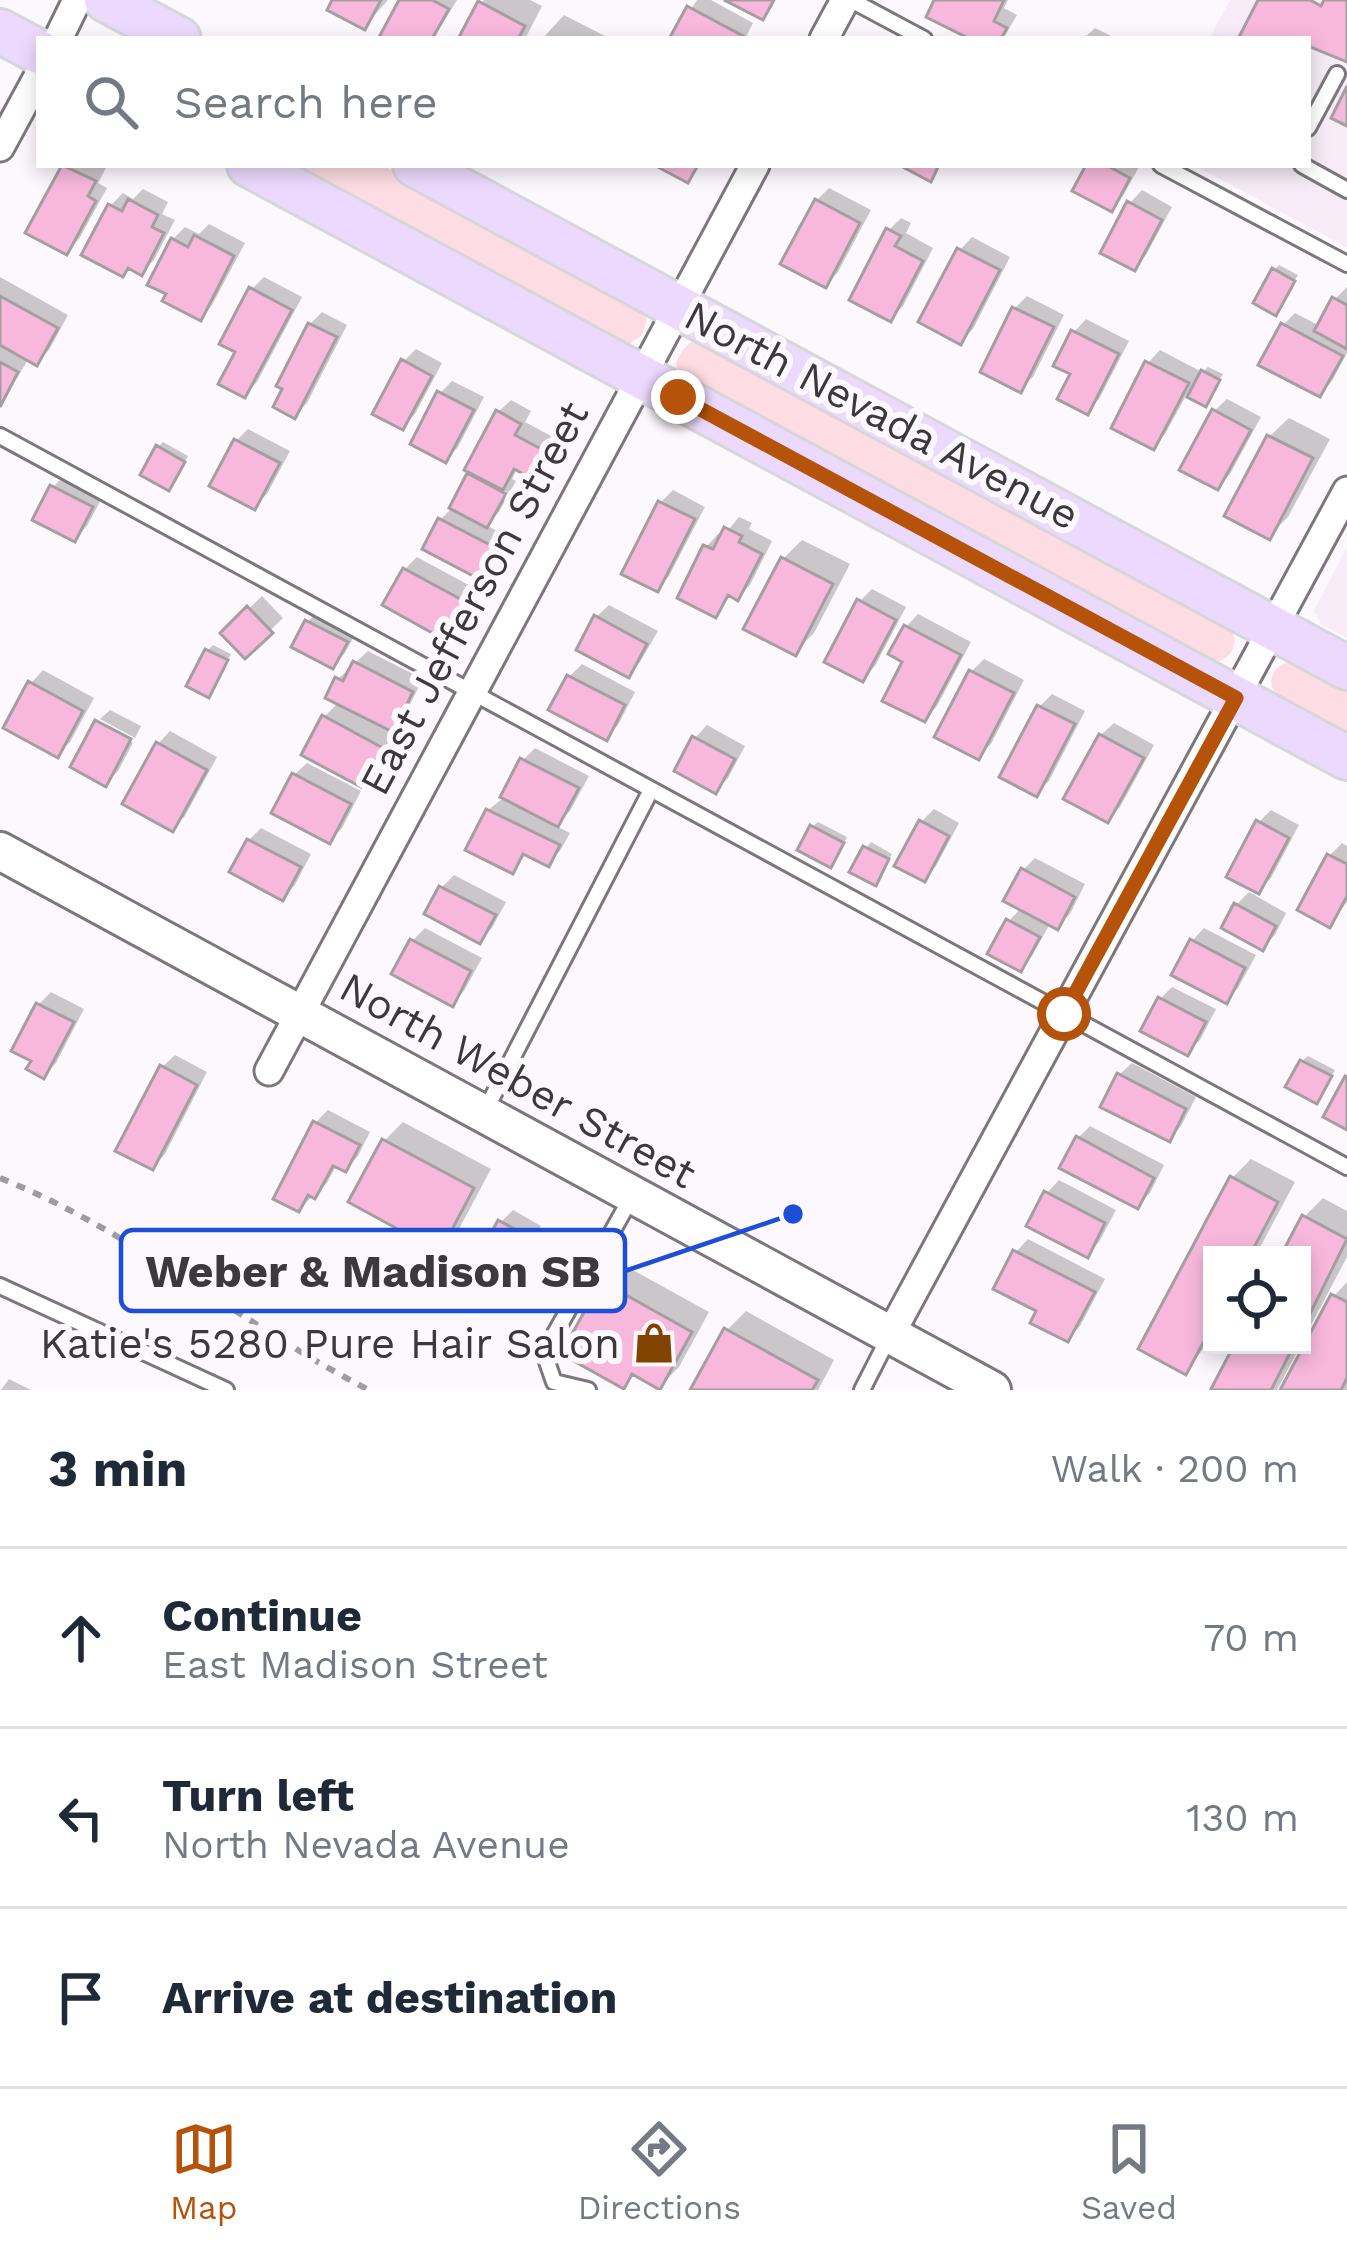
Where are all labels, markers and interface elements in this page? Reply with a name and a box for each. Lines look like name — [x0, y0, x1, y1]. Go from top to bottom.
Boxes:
search box — [36, 36, 1311, 168]
icon: search — [78, 69, 144, 135]
text: Search here — [174, 76, 438, 129]
street label: North Nevada Avenue — [677, 290, 1087, 540]
route end — [651, 370, 705, 424]
street label: East Jefferson Street — [350, 393, 598, 803]
street label: North Weber Street — [332, 962, 704, 1198]
route start — [1037, 987, 1091, 1041]
callout: Weber & Madison SB — [121, 1230, 625, 1311]
text: Weber & Madison SB — [145, 1245, 601, 1298]
map controls — [1203, 1246, 1311, 1354]
button: locate — [1203, 1246, 1311, 1354]
place label: Katie's 5280 Pure Hair Salon — [40, 1319, 620, 1368]
shop icon: Katie's 5280 Pure Hair Salon — [631, 1320, 677, 1366]
text: 3 min — [48, 1439, 187, 1498]
text: Walk · 200 m — [1051, 1446, 1299, 1491]
text: Continue — [162, 1589, 362, 1642]
icon: ahead — [48, 1605, 114, 1671]
text: 70 m — [1203, 1615, 1299, 1660]
text: East Madison Street — [162, 1642, 548, 1687]
text: Turn left — [162, 1769, 354, 1822]
icon: left — [48, 1785, 114, 1851]
text: 130 m — [1186, 1795, 1299, 1840]
text: North Nevada Avenue — [162, 1822, 570, 1867]
icon: arrive — [48, 1965, 114, 2031]
text: Arrive at destination — [162, 1971, 617, 2024]
tab: Map — [170, 2116, 237, 2227]
tab: Directions — [578, 2116, 741, 2227]
tab: Saved — [1081, 2116, 1177, 2227]

